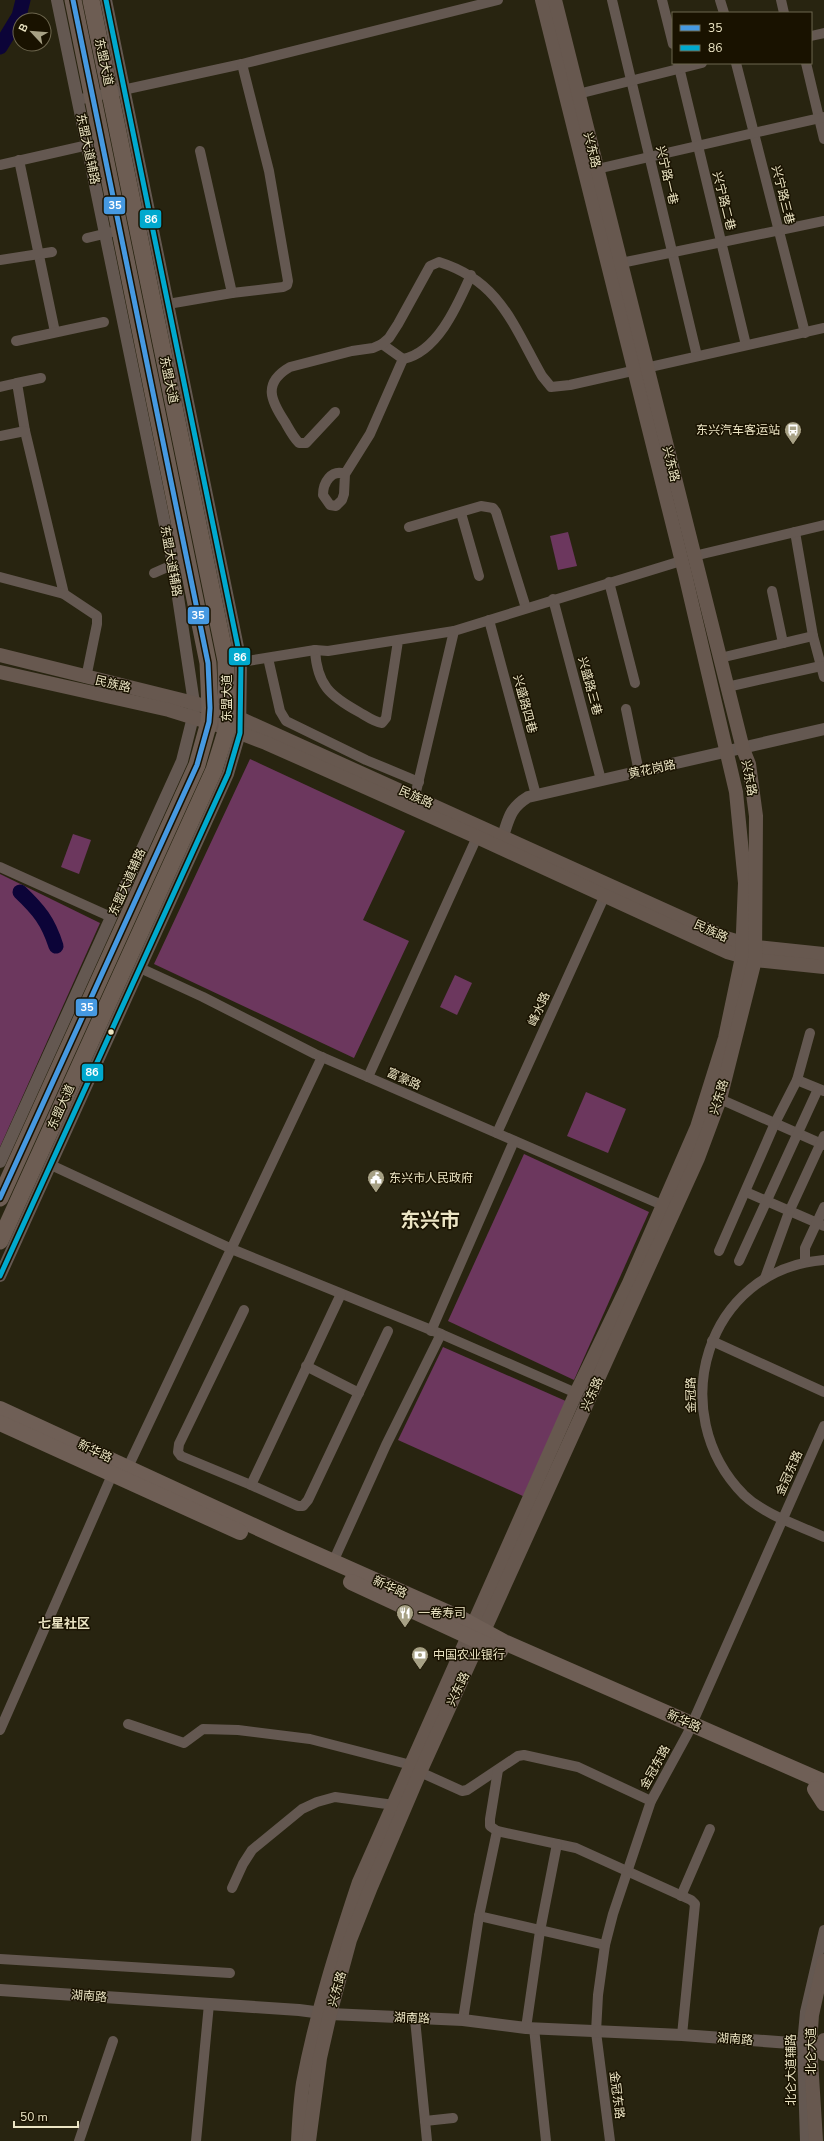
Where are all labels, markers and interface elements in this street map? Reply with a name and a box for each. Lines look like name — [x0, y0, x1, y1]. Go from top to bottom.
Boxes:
north arrow — [12, 12, 52, 52]
legend — [672, 12, 812, 64]
text: 35 — [708, 20, 722, 36]
text: B — [15, 21, 32, 35]
street label: 东盟大道 — [91, 37, 117, 87]
text: 86 — [708, 40, 722, 56]
street label: 东盟大道辅路 — [73, 112, 103, 186]
street label: 兴东路 — [580, 131, 604, 169]
street label: 兴宁路一巷 — [652, 144, 682, 206]
street label: 兴宁路三巷 — [768, 164, 798, 226]
street label: 兴宁路二巷 — [709, 170, 739, 232]
line badge: 35 — [103, 196, 126, 215]
text: 35 — [108, 198, 122, 213]
line badge: 86 — [139, 209, 162, 229]
text: 86 — [144, 212, 158, 227]
street label: 东盟大道 — [156, 355, 182, 405]
bus stop icon: 东兴汽车客运站 — [783, 420, 803, 445]
place label: 东兴汽车客运站 — [696, 422, 780, 438]
street label: 兴东路 — [659, 445, 683, 483]
street label: 东盟大道辅路 — [157, 524, 185, 598]
line badge: 35 — [187, 606, 210, 625]
text: 35 — [191, 608, 205, 623]
line badge: 86 — [228, 647, 251, 666]
text: 86 — [233, 650, 247, 665]
street label: 兴盛路三巷 — [575, 655, 605, 717]
street label: 民族路 — [94, 672, 132, 696]
street label: 兴盛路四巷 — [510, 673, 540, 735]
street label: 东盟大道 — [219, 674, 235, 722]
street label: 黄花岗路 — [627, 756, 677, 782]
street label: 兴东路 — [738, 759, 760, 797]
street label: 民族路 — [396, 782, 436, 812]
street label: 东盟大道辅路 — [105, 846, 149, 918]
street label: 民族路 — [691, 916, 731, 946]
street label: 峰水路 — [524, 989, 554, 1029]
line badge: 35 — [75, 998, 98, 1017]
text: 35 — [80, 1000, 94, 1015]
unlabelled marker — [106, 1027, 116, 1037]
line badge: 86 — [81, 1063, 104, 1082]
street label: 富豪路 — [384, 1064, 424, 1094]
text: 86 — [85, 1065, 99, 1080]
street label: 兴东路 — [706, 1077, 732, 1117]
street label: 东盟大道 — [44, 1082, 78, 1132]
public building icon: 东兴市人民政府 — [366, 1168, 386, 1193]
place label: 东兴市人民政府 — [389, 1170, 473, 1186]
district label: 东兴市 — [400, 1207, 460, 1234]
street label: 兴东路 — [577, 1374, 607, 1414]
street label: 金冠路 — [683, 1377, 699, 1413]
street label: 新华路 — [75, 1436, 115, 1466]
street label: 金冠东路 — [772, 1448, 806, 1498]
street label: 新华路 — [370, 1572, 410, 1602]
restaurant icon: 一卷寿司 — [395, 1603, 415, 1628]
place label: 一卷寿司 — [418, 1605, 466, 1621]
district label: 七星社区 — [38, 1615, 90, 1633]
bank icon: 中国农业银行 — [410, 1645, 430, 1670]
place label: 中国农业银行 — [433, 1647, 505, 1663]
street label: 兴东路 — [443, 1669, 473, 1709]
street label: 新华路 — [664, 1706, 704, 1736]
street label: 金冠东路 — [636, 1742, 674, 1792]
street label: 兴东路 — [324, 1969, 350, 2009]
street label: 湖南路 — [70, 1987, 108, 2005]
street label: 湖南路 — [394, 2009, 430, 2027]
street label: 北仑大道 — [803, 2027, 819, 2075]
street label: 湖南路 — [716, 2030, 754, 2048]
street label: 北仑大道辅路 — [783, 2034, 799, 2106]
street label: 金冠东路 — [606, 2070, 628, 2120]
scale bar — [14, 2103, 78, 2129]
text: 50 m — [20, 2109, 48, 2125]

